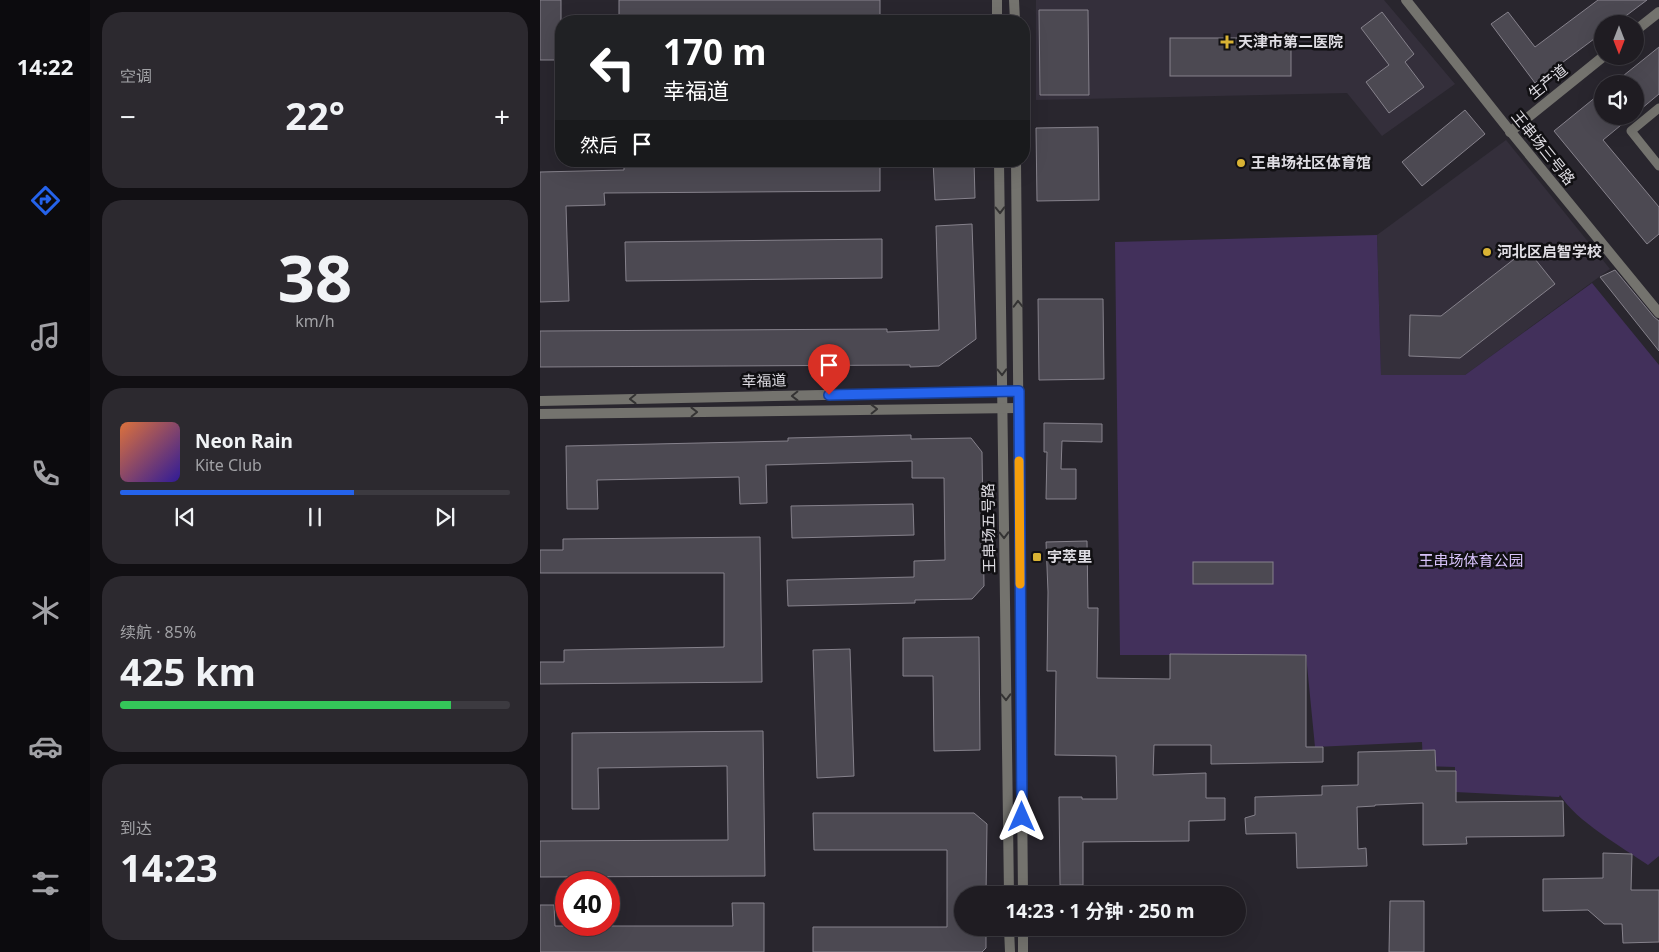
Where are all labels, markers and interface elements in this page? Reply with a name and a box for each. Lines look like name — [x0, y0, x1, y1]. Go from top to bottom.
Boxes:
north arrow — [1594, 15, 1644, 65]
map controls — [1594, 15, 1644, 125]
text: 170 m — [663, 28, 766, 75]
place label: 天津市第二医院 — [1238, 31, 1343, 51]
icon: left — [580, 35, 645, 100]
marker: 天津市第二医院 — [1220, 35, 1234, 49]
text: 14:22 — [17, 51, 73, 81]
street label: 生产道 — [1524, 59, 1571, 103]
text: 空调 — [120, 65, 152, 87]
text: 幸福道 — [663, 75, 729, 105]
button: sound — [1594, 75, 1644, 125]
text: 22° — [285, 89, 345, 141]
text: − — [120, 97, 136, 135]
text: + — [494, 97, 510, 135]
street label: 王串场三号路 — [1508, 106, 1580, 189]
icon: arrive — [628, 130, 656, 158]
text: 然后 — [580, 132, 618, 158]
place label: 王串场社区体育馆 — [1251, 152, 1371, 172]
marker: 王串场社区体育馆 — [1235, 157, 1247, 169]
icon: directions — [28, 183, 63, 218]
one-way arrow — [994, 206, 1005, 214]
text: 38 — [278, 233, 352, 321]
place label: 河北区启智学校 — [1497, 241, 1602, 261]
marker: 河北区启智学校 — [1481, 246, 1493, 258]
one-way arrow — [1013, 300, 1023, 308]
text: km/h — [295, 310, 335, 332]
icon: music — [28, 319, 63, 354]
pin — [808, 344, 850, 395]
icon: arrive — [815, 351, 843, 379]
one-way arrow — [997, 369, 1007, 377]
street label: 幸福道 — [741, 370, 787, 390]
one-way arrow — [791, 390, 799, 401]
one-way arrow — [629, 394, 636, 404]
one-way arrow — [870, 404, 878, 414]
one-way arrow — [690, 406, 698, 417]
text: Neon Rain — [195, 428, 293, 454]
text: Kite Club — [195, 454, 262, 476]
icon: phone — [28, 456, 63, 491]
street label: 王串场五号路 — [977, 483, 999, 573]
icon: previous — [171, 503, 199, 531]
icon: pause — [301, 503, 329, 531]
icon: next — [431, 503, 459, 531]
one-way arrow — [999, 532, 1009, 539]
place label: 宇萃里 — [1047, 546, 1092, 566]
park label: 王串场体育公园 — [1418, 550, 1524, 570]
marker: 宇萃里 — [1031, 551, 1043, 563]
icon: climate — [28, 593, 63, 628]
text: 续航 · 85% — [120, 621, 196, 643]
text: 425 km — [120, 645, 256, 697]
one-way arrow — [1001, 694, 1011, 702]
icon: car — [28, 729, 63, 764]
position arrow — [995, 790, 1047, 842]
text: 到达 — [120, 817, 152, 839]
text: 14:23 — [120, 841, 218, 893]
icon: filters — [28, 866, 63, 901]
speed limit sign: 40 — [555, 871, 620, 936]
text: 14:23 · 1 分钟 · 250 m — [1005, 898, 1195, 924]

